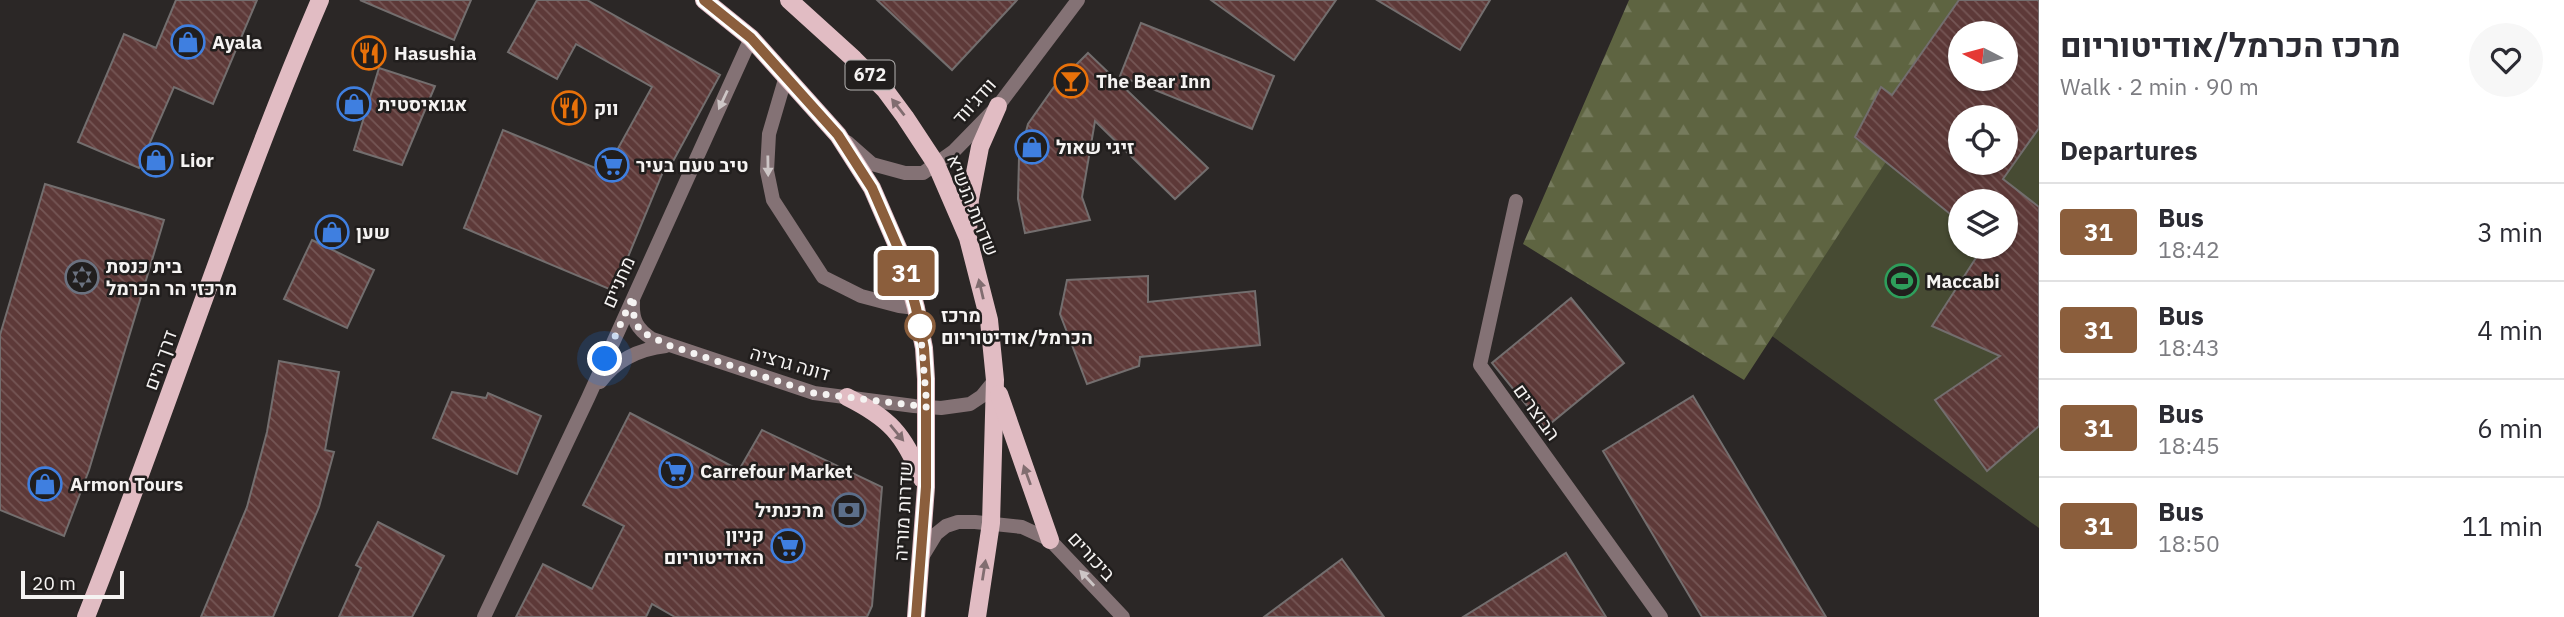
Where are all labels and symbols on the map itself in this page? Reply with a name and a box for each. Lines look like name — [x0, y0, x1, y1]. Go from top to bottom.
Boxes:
north arrow — [1948, 21, 2018, 91]
shop icon: Ayala — [169, 23, 207, 61]
place label: Ayala — [212, 30, 262, 54]
restaurant icon: Hasushia — [350, 34, 388, 72]
place label: Hasushia — [394, 41, 477, 65]
road number: 672 — [846, 60, 894, 90]
bar icon: The Bear Inn — [1052, 62, 1090, 100]
place label: The Bear Inn — [1096, 69, 1211, 93]
street label: וודג'ווד — [947, 73, 1001, 129]
shop icon: אגואיסטית — [335, 85, 373, 123]
restaurant icon: ווק — [550, 89, 588, 127]
one-way arrow — [717, 90, 729, 110]
place label: אגואיסטית — [378, 92, 467, 116]
place label: ווק — [594, 96, 618, 120]
one-way arrow — [890, 99, 905, 117]
shop icon: זיגי שאול — [1013, 128, 1051, 166]
place label: זיגי שאול — [1056, 135, 1134, 159]
shop icon: Lior — [137, 141, 175, 179]
supermarket icon: טיב טעם בעיר — [593, 146, 631, 184]
place label: Lior — [180, 148, 214, 172]
street label: שדרות הנשיא — [942, 151, 1004, 259]
place label: טיב טעם בעיר — [636, 153, 748, 177]
one-way arrow — [763, 156, 774, 178]
shop icon: שען — [313, 213, 351, 251]
place label: שען — [356, 220, 390, 244]
line badge: 31 — [874, 250, 937, 296]
street label: מחניים — [596, 252, 640, 312]
place label: בית כנסת מרכזי הר הכרמל — [106, 254, 237, 300]
synagogue icon: בית כנסת מרכזי הר הכרמל — [63, 258, 101, 296]
sports icon: Maccabi — [1883, 262, 1921, 300]
place label: Maccabi — [1926, 269, 2000, 293]
one-way arrow — [976, 278, 987, 300]
place label: מרכז הכרמל/אודיטוריום — [941, 303, 1093, 349]
marker: מרכז הכרמל/אודיטוריום — [905, 311, 935, 341]
street label: דרך הים — [138, 327, 182, 393]
street label: דונה גרציה — [747, 340, 833, 386]
your location — [587, 341, 622, 376]
street label: הבוצרים — [1508, 379, 1566, 445]
one-way arrow — [889, 424, 904, 441]
supermarket icon: Carrefour Market — [657, 452, 695, 490]
place label: Carrefour Market — [700, 459, 853, 483]
street label: שדרות מוריה — [888, 460, 918, 562]
shop icon: Armon Tours — [26, 465, 64, 503]
one-way arrow — [1021, 465, 1032, 486]
place label: Armon Tours — [70, 472, 183, 496]
bank icon: מרכנתיל — [830, 491, 868, 529]
place label: מרכנתיל — [755, 498, 824, 522]
place label: קניון האודיטוריום — [664, 523, 764, 569]
street label: ביכורים — [1063, 526, 1121, 586]
supermarket icon: קניון האודיטוריום — [769, 527, 807, 565]
one-way arrow — [979, 559, 990, 581]
scale bar — [21, 568, 124, 600]
one-way arrow — [1079, 570, 1095, 587]

